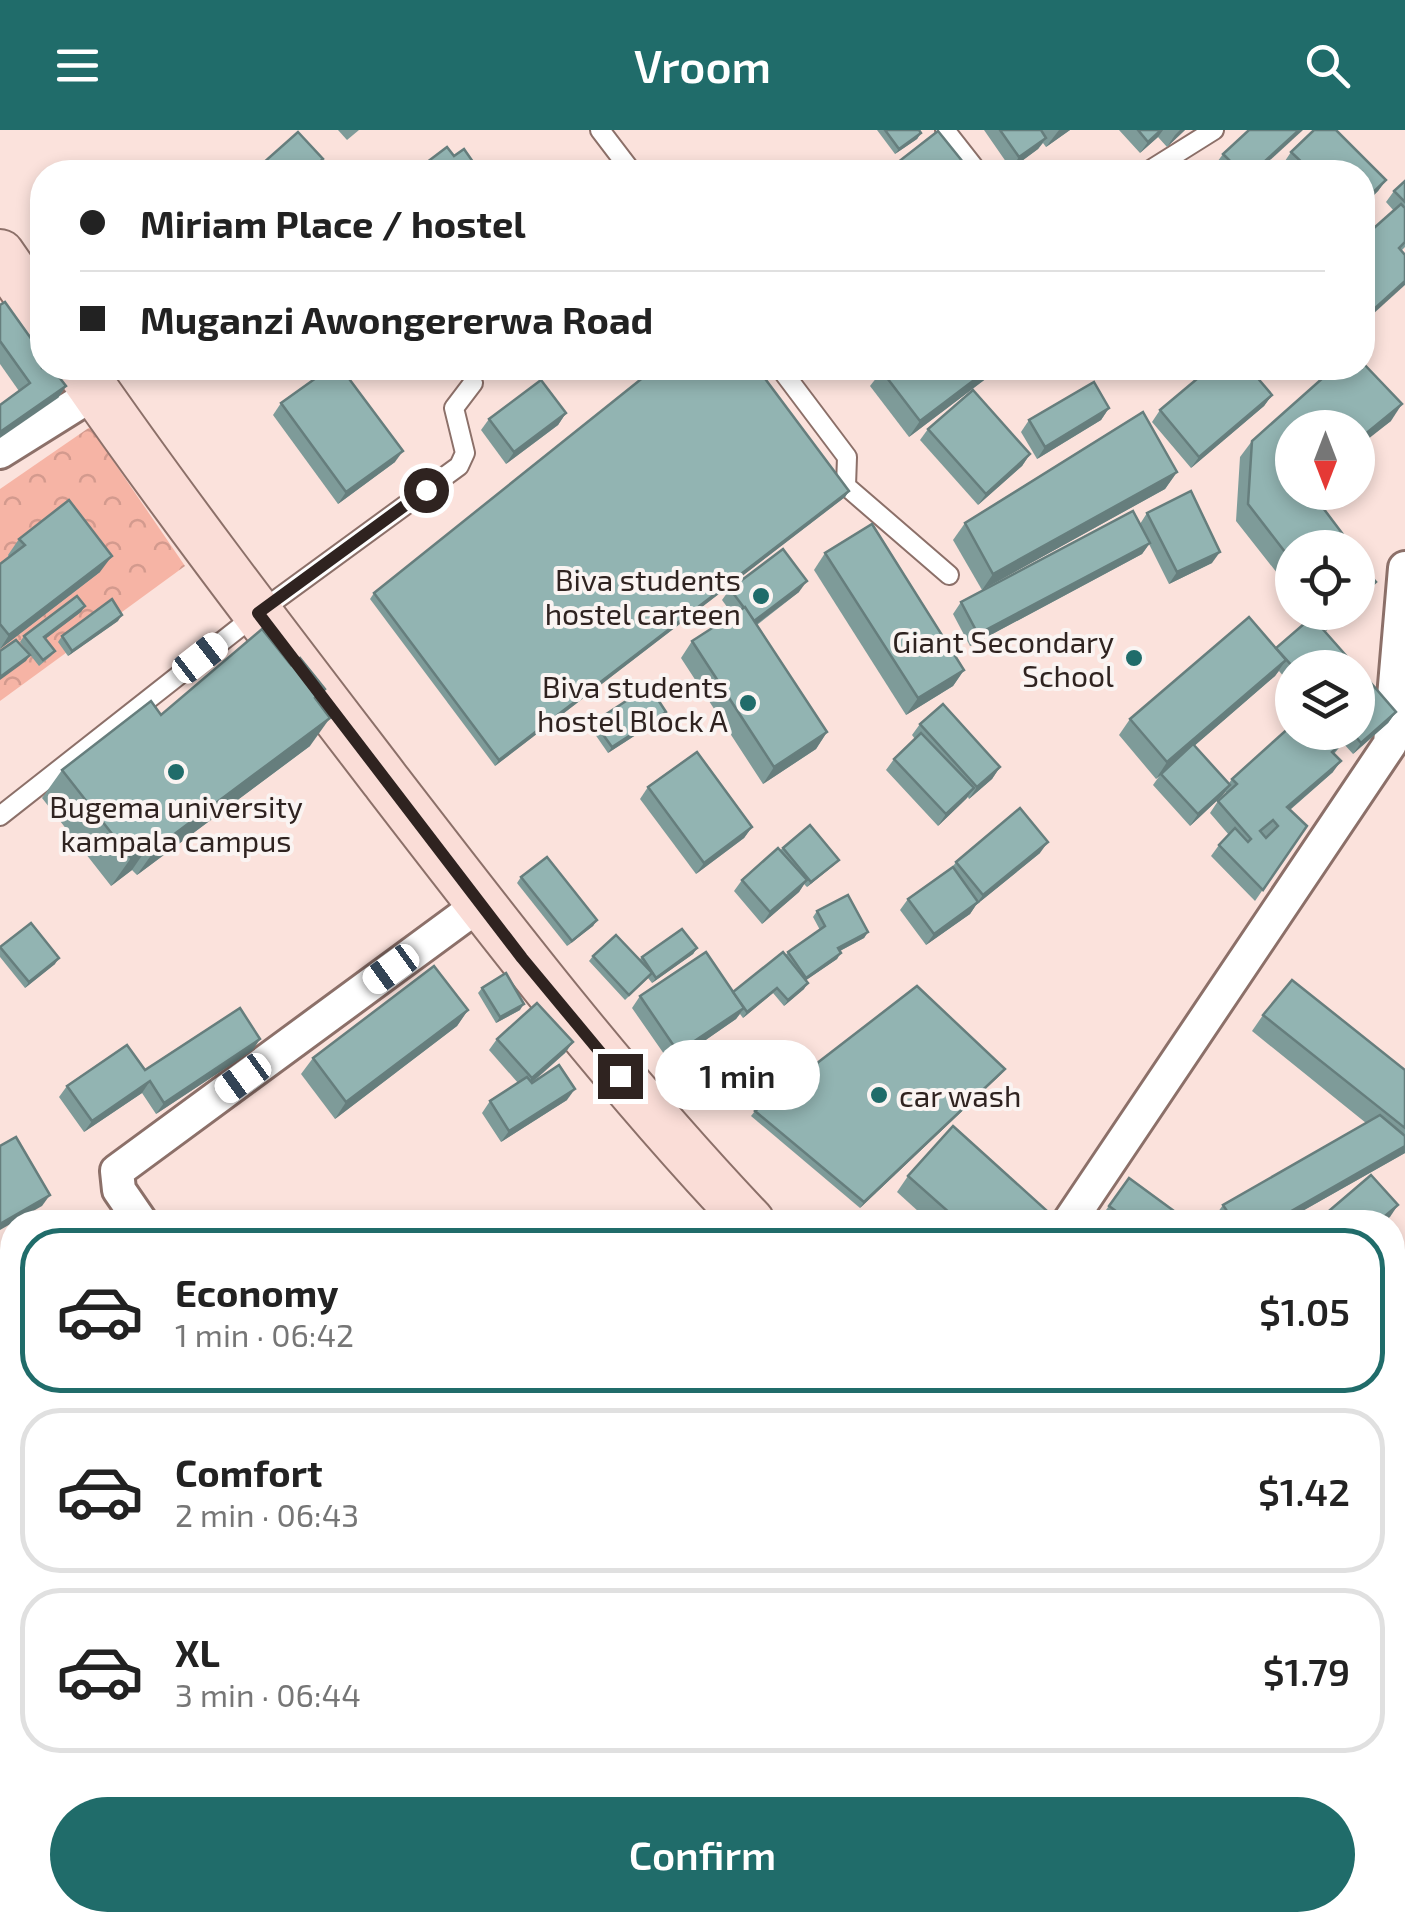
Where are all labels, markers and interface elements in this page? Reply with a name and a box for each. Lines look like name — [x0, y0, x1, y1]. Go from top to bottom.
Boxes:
icon: menu — [50, 38, 105, 93]
text: Vroom — [634, 38, 771, 92]
icon: search — [1300, 38, 1355, 93]
text: Miriam Place / hostel — [140, 200, 526, 246]
text: Muganzi Awongererwa Road — [140, 296, 653, 342]
north arrow — [1275, 410, 1375, 510]
map controls — [1275, 410, 1375, 750]
route start — [404, 468, 449, 513]
button: locate — [1275, 530, 1375, 630]
place label: Biva students hostel carteen — [545, 561, 741, 631]
marker: Biva students hostel carteen — [750, 585, 772, 607]
place label: Giant Secondary School — [892, 623, 1114, 693]
car — [167, 628, 233, 688]
marker: Giant Secondary School — [1123, 647, 1145, 669]
button: layers — [1275, 650, 1375, 750]
place label: Biva students hostel Block A — [537, 668, 728, 738]
marker: Biva students hostel Block A — [737, 692, 759, 714]
marker: Bugema university kampala campus — [165, 761, 187, 783]
place label: Bugema university kampala campus — [49, 788, 303, 858]
car — [358, 939, 424, 999]
callout: 1 min — [655, 1041, 820, 1111]
car — [210, 1048, 276, 1108]
route end — [598, 1054, 643, 1099]
text: 1 min — [700, 1056, 775, 1094]
place label: car wash — [899, 1077, 1021, 1113]
marker: car wash — [868, 1084, 890, 1106]
icon: car — [55, 1266, 145, 1356]
text: Economy — [175, 1269, 339, 1315]
text: $1.05 — [1259, 1288, 1350, 1334]
text: 1 min · 06:42 — [175, 1315, 354, 1353]
icon: car — [55, 1446, 145, 1536]
text: Comfort — [175, 1449, 323, 1495]
text: $1.42 — [1258, 1468, 1350, 1514]
text: 2 min · 06:43 — [175, 1495, 359, 1533]
icon: car — [55, 1626, 145, 1716]
text: XL — [175, 1629, 220, 1675]
text: $1.79 — [1263, 1648, 1350, 1694]
text: 3 min · 06:44 — [175, 1675, 361, 1713]
button: Confirm — [50, 1797, 1355, 1912]

